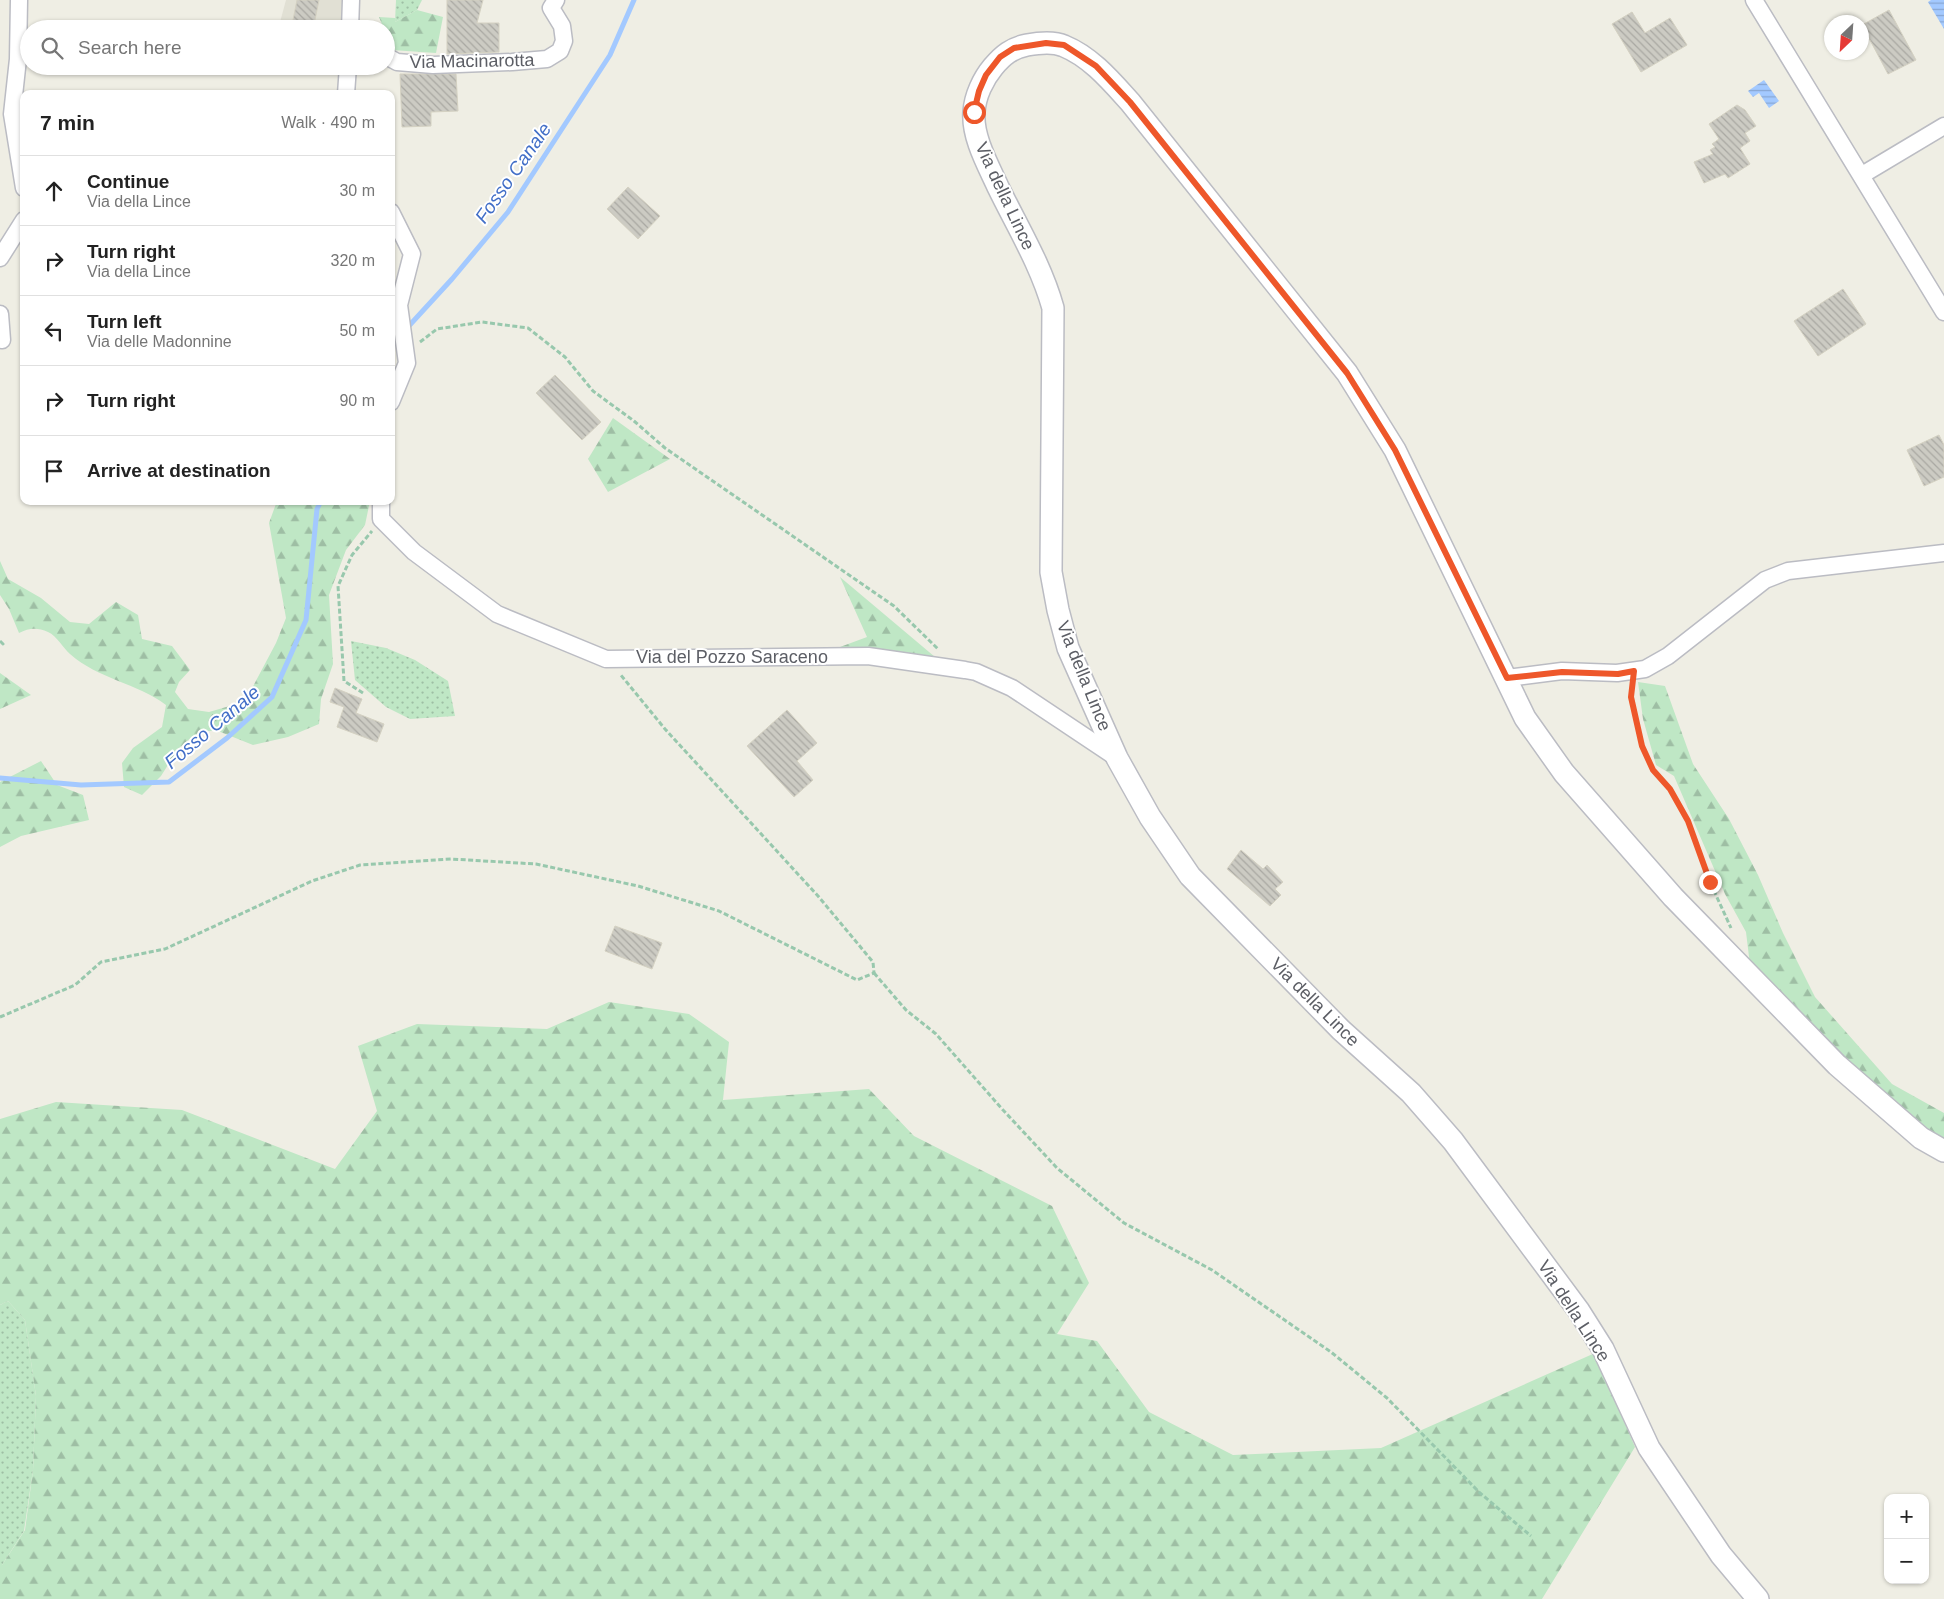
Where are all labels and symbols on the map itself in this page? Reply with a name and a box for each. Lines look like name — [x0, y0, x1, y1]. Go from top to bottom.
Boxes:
north arrow — [1824, 15, 1869, 60]
street label: Via Macinarotta — [409, 50, 536, 72]
route start — [963, 101, 986, 124]
water label: Fosso Canale — [471, 119, 555, 227]
street label: Via della Lince — [971, 139, 1039, 253]
street label: Via della Lince — [1053, 618, 1115, 734]
street label: Via del Pozzo Saraceno — [636, 647, 828, 667]
water label: Fosso Canale — [160, 681, 264, 773]
route end — [1699, 871, 1722, 894]
street label: Via della Lince — [1267, 954, 1363, 1050]
street label: Via della Lince — [1534, 1257, 1614, 1365]

